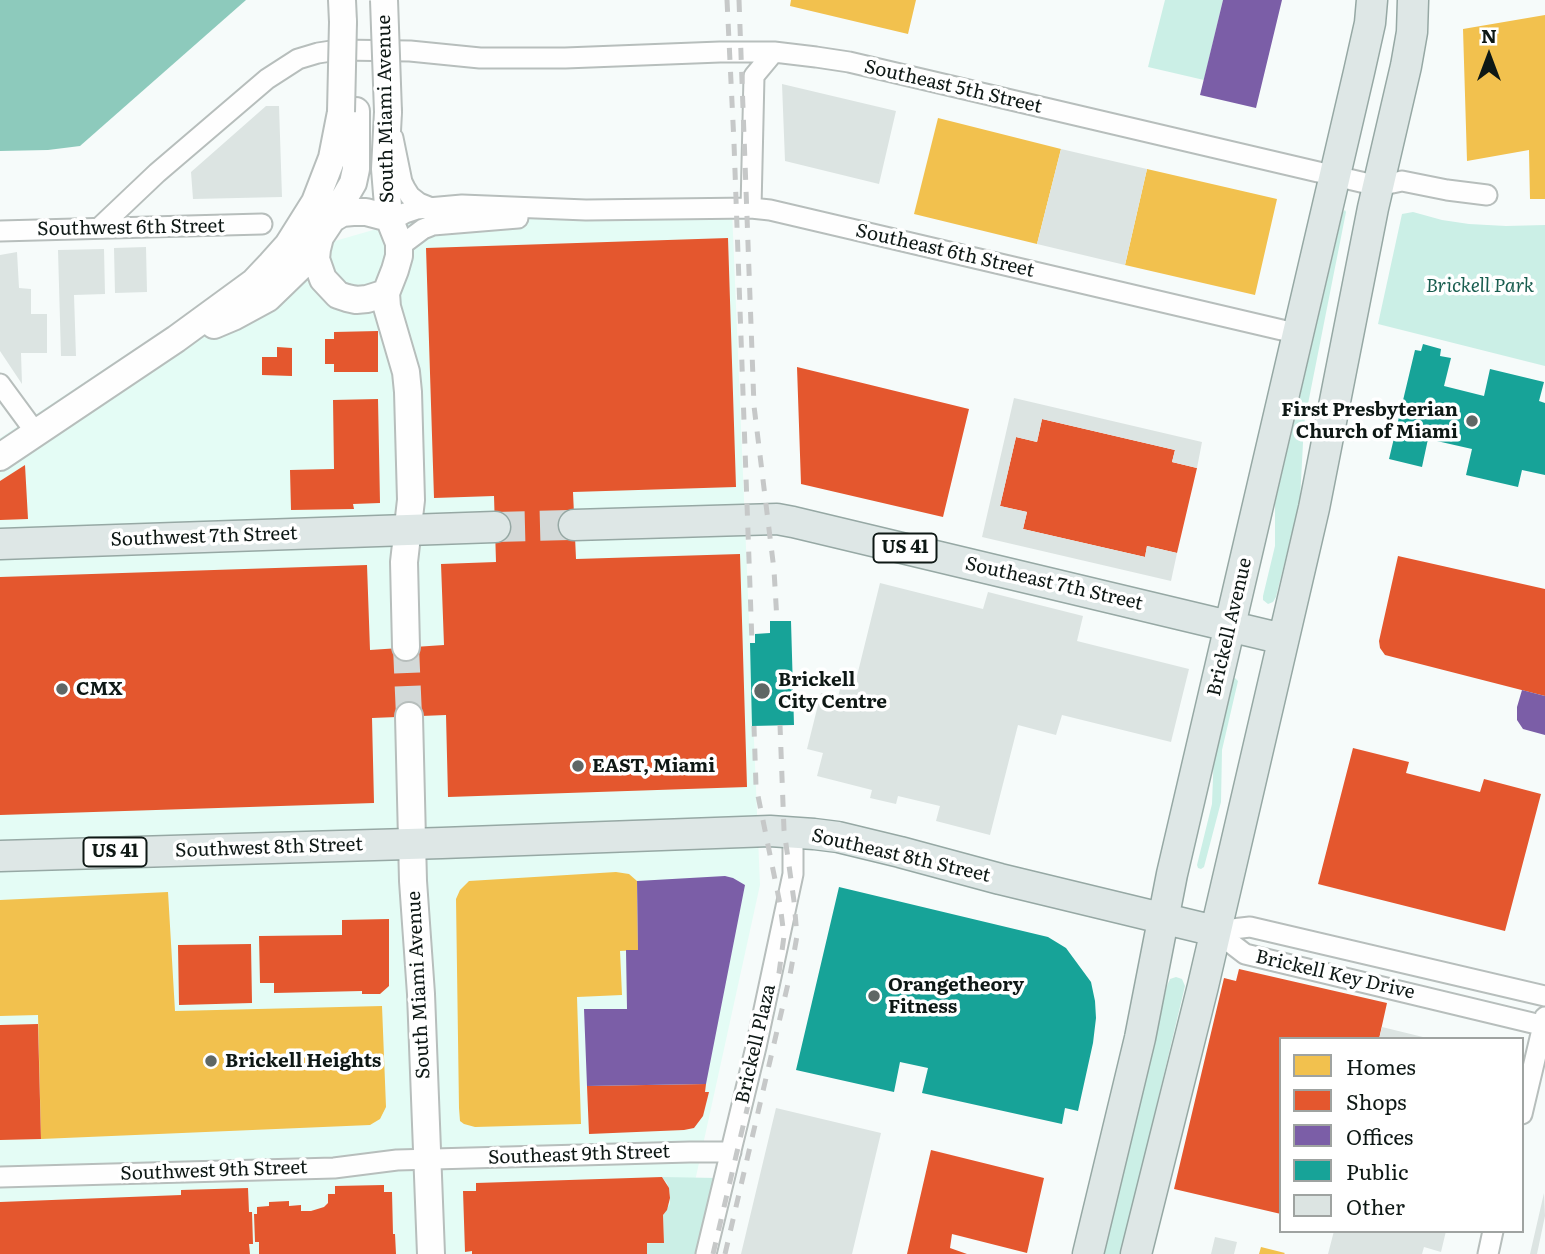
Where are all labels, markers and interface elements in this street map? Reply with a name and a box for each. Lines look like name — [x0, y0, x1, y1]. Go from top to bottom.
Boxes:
street label: South Miami Avenue — [373, 15, 399, 203]
north arrow — [1454, 21, 1524, 91]
text: N — [1481, 21, 1497, 49]
street label: Southeast 5th Street — [862, 55, 1044, 119]
street label: Southwest 6th Street — [37, 215, 225, 241]
street label: Southeast 6th Street — [854, 219, 1036, 283]
park label: Brickell Park — [1426, 275, 1534, 297]
place label: First Presbyterian Church of Miami — [1281, 399, 1458, 443]
marker: First Presbyterian Church of Miami — [1464, 413, 1480, 429]
street label: Southwest 7th Street — [110, 522, 298, 552]
road number: US 41 — [874, 534, 936, 562]
street label: Southeast 7th Street — [963, 552, 1145, 616]
street label: Brickell Avenue — [1203, 556, 1257, 698]
place label: Brickell City Centre — [778, 669, 887, 713]
place label: CMX — [76, 678, 123, 700]
marker: CMX — [54, 681, 70, 697]
marker: Brickell City Centre — [752, 681, 772, 701]
place label: EAST, Miami — [592, 755, 715, 777]
marker: EAST, Miami — [570, 758, 586, 774]
street label: Southeast 8th Street — [809, 824, 993, 888]
street label: Southwest 8th Street — [175, 833, 363, 863]
road number: US 41 — [83, 838, 146, 866]
street label: South Miami Avenue — [403, 890, 435, 1080]
street label: Brickell Key Drive — [1253, 946, 1417, 1004]
place label: Orangetheory Fitness — [888, 974, 1024, 1018]
street label: Brickell Plaza — [731, 982, 781, 1106]
marker: Orangetheory Fitness — [866, 988, 882, 1004]
legend — [1279, 1037, 1524, 1233]
place label: Brickell Heights — [225, 1050, 381, 1072]
text: Homes — [1346, 1050, 1416, 1081]
marker: Brickell Heights — [203, 1053, 219, 1069]
text: Shops — [1346, 1085, 1407, 1116]
text: Offices — [1346, 1120, 1413, 1151]
street label: Southeast 9th Street — [488, 1140, 670, 1170]
text: Public — [1346, 1155, 1408, 1186]
street label: Southwest 9th Street — [120, 1156, 308, 1186]
text: Other — [1346, 1190, 1405, 1221]

